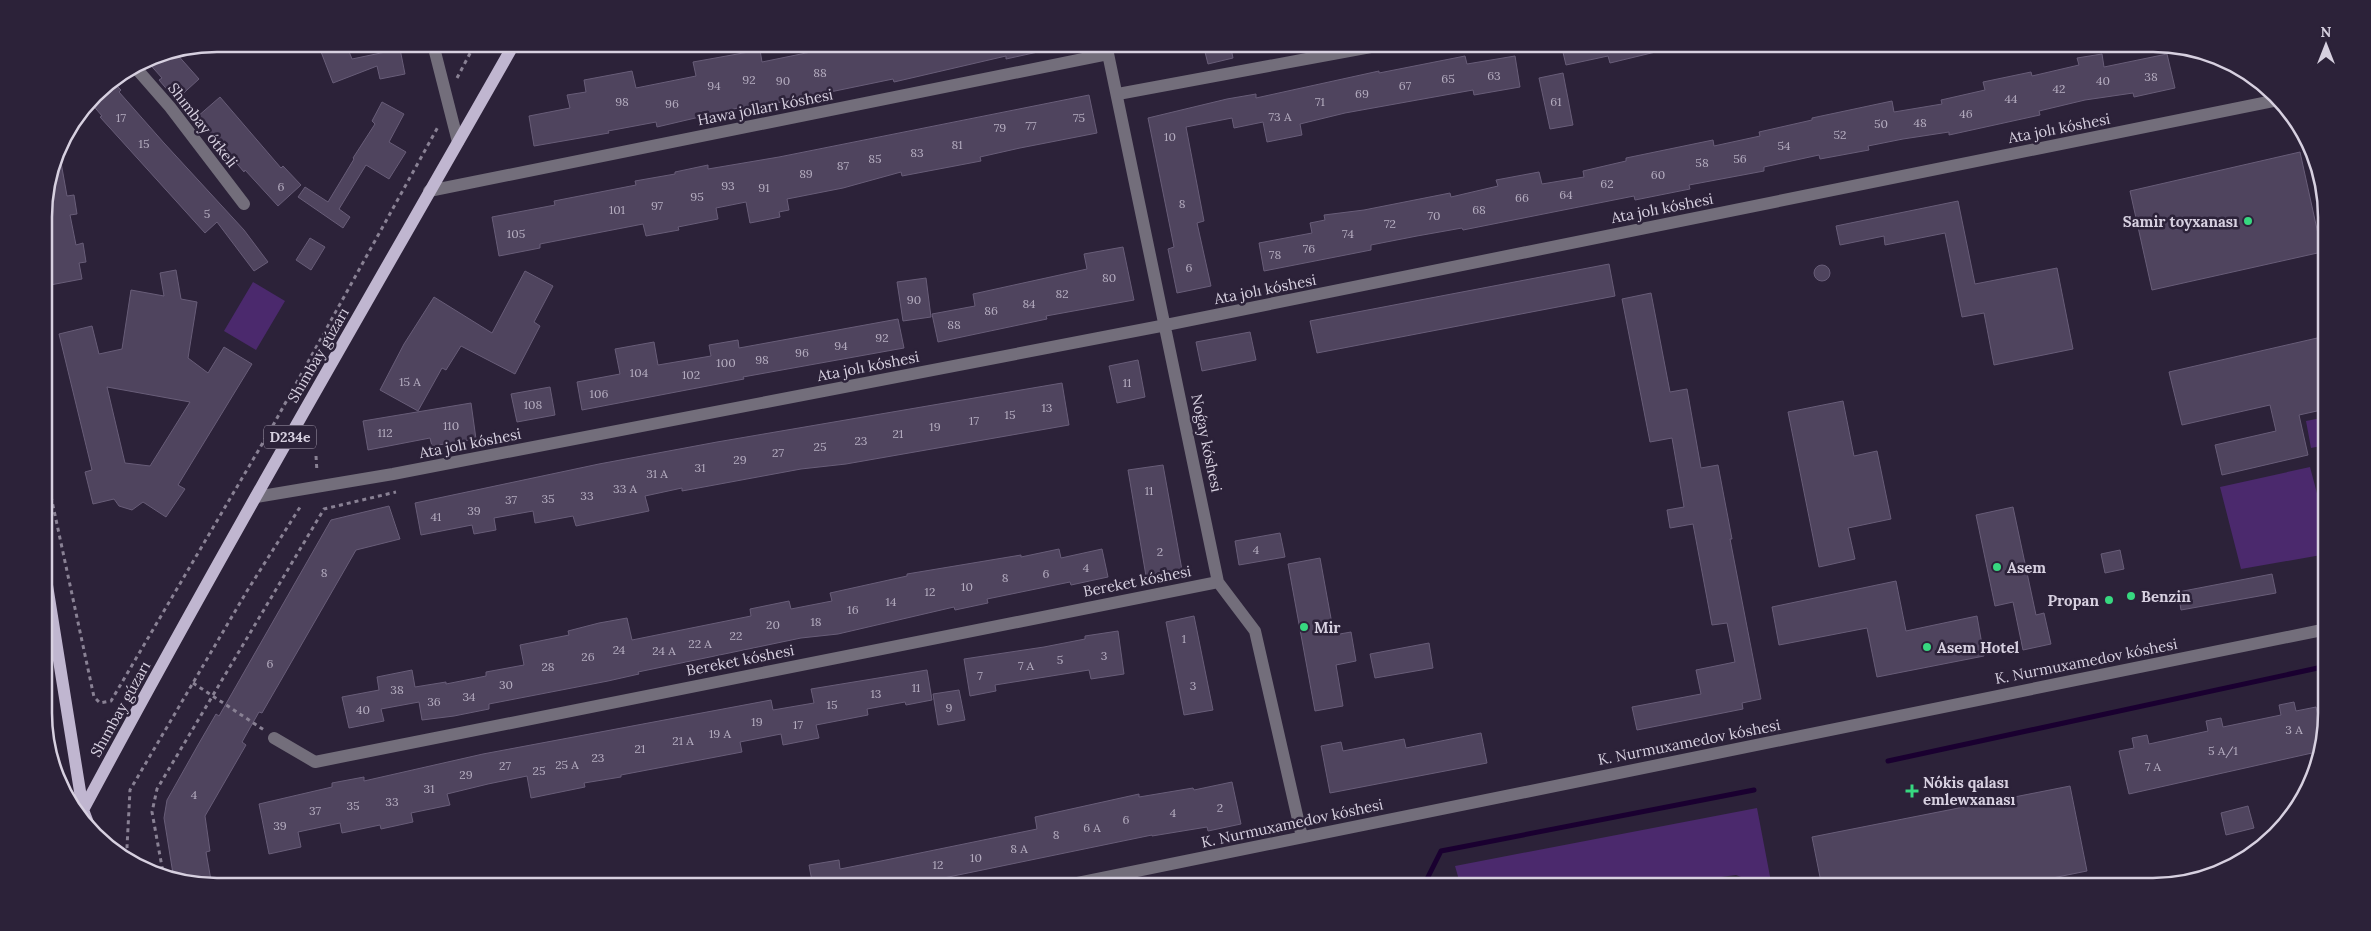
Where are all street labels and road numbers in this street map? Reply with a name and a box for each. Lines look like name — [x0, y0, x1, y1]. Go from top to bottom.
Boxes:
street label: Shımbay ótkeli — [164, 79, 242, 171]
street label: Hawa jolları kóshesi — [696, 85, 834, 129]
street label: Ata jolı kóshesi — [2005, 109, 2112, 147]
street label: Ata jolı kóshesi — [1608, 189, 1715, 227]
street label: Ata jolı kóshesi — [1211, 270, 1318, 308]
street label: Shımbay gúzarı — [283, 304, 353, 406]
street label: Ata jolı kóshesi — [814, 347, 921, 385]
street label: Noǵay kóshesi — [1187, 392, 1227, 494]
street label: Ata jolı kóshesi — [416, 424, 523, 462]
road number: D234e — [264, 426, 316, 448]
street label: Bereket kóshesi — [1081, 561, 1193, 601]
street label: K. Nurmuxamedov kóshesi — [1993, 634, 2179, 688]
street label: Bereket kóshesi — [684, 640, 796, 680]
street label: Shımbay gúzarı — [86, 658, 154, 760]
street label: K. Nurmuxamedov kóshesi — [1596, 715, 1782, 769]
street label: K. Nurmuxamedov kóshesi — [1199, 794, 1385, 852]

